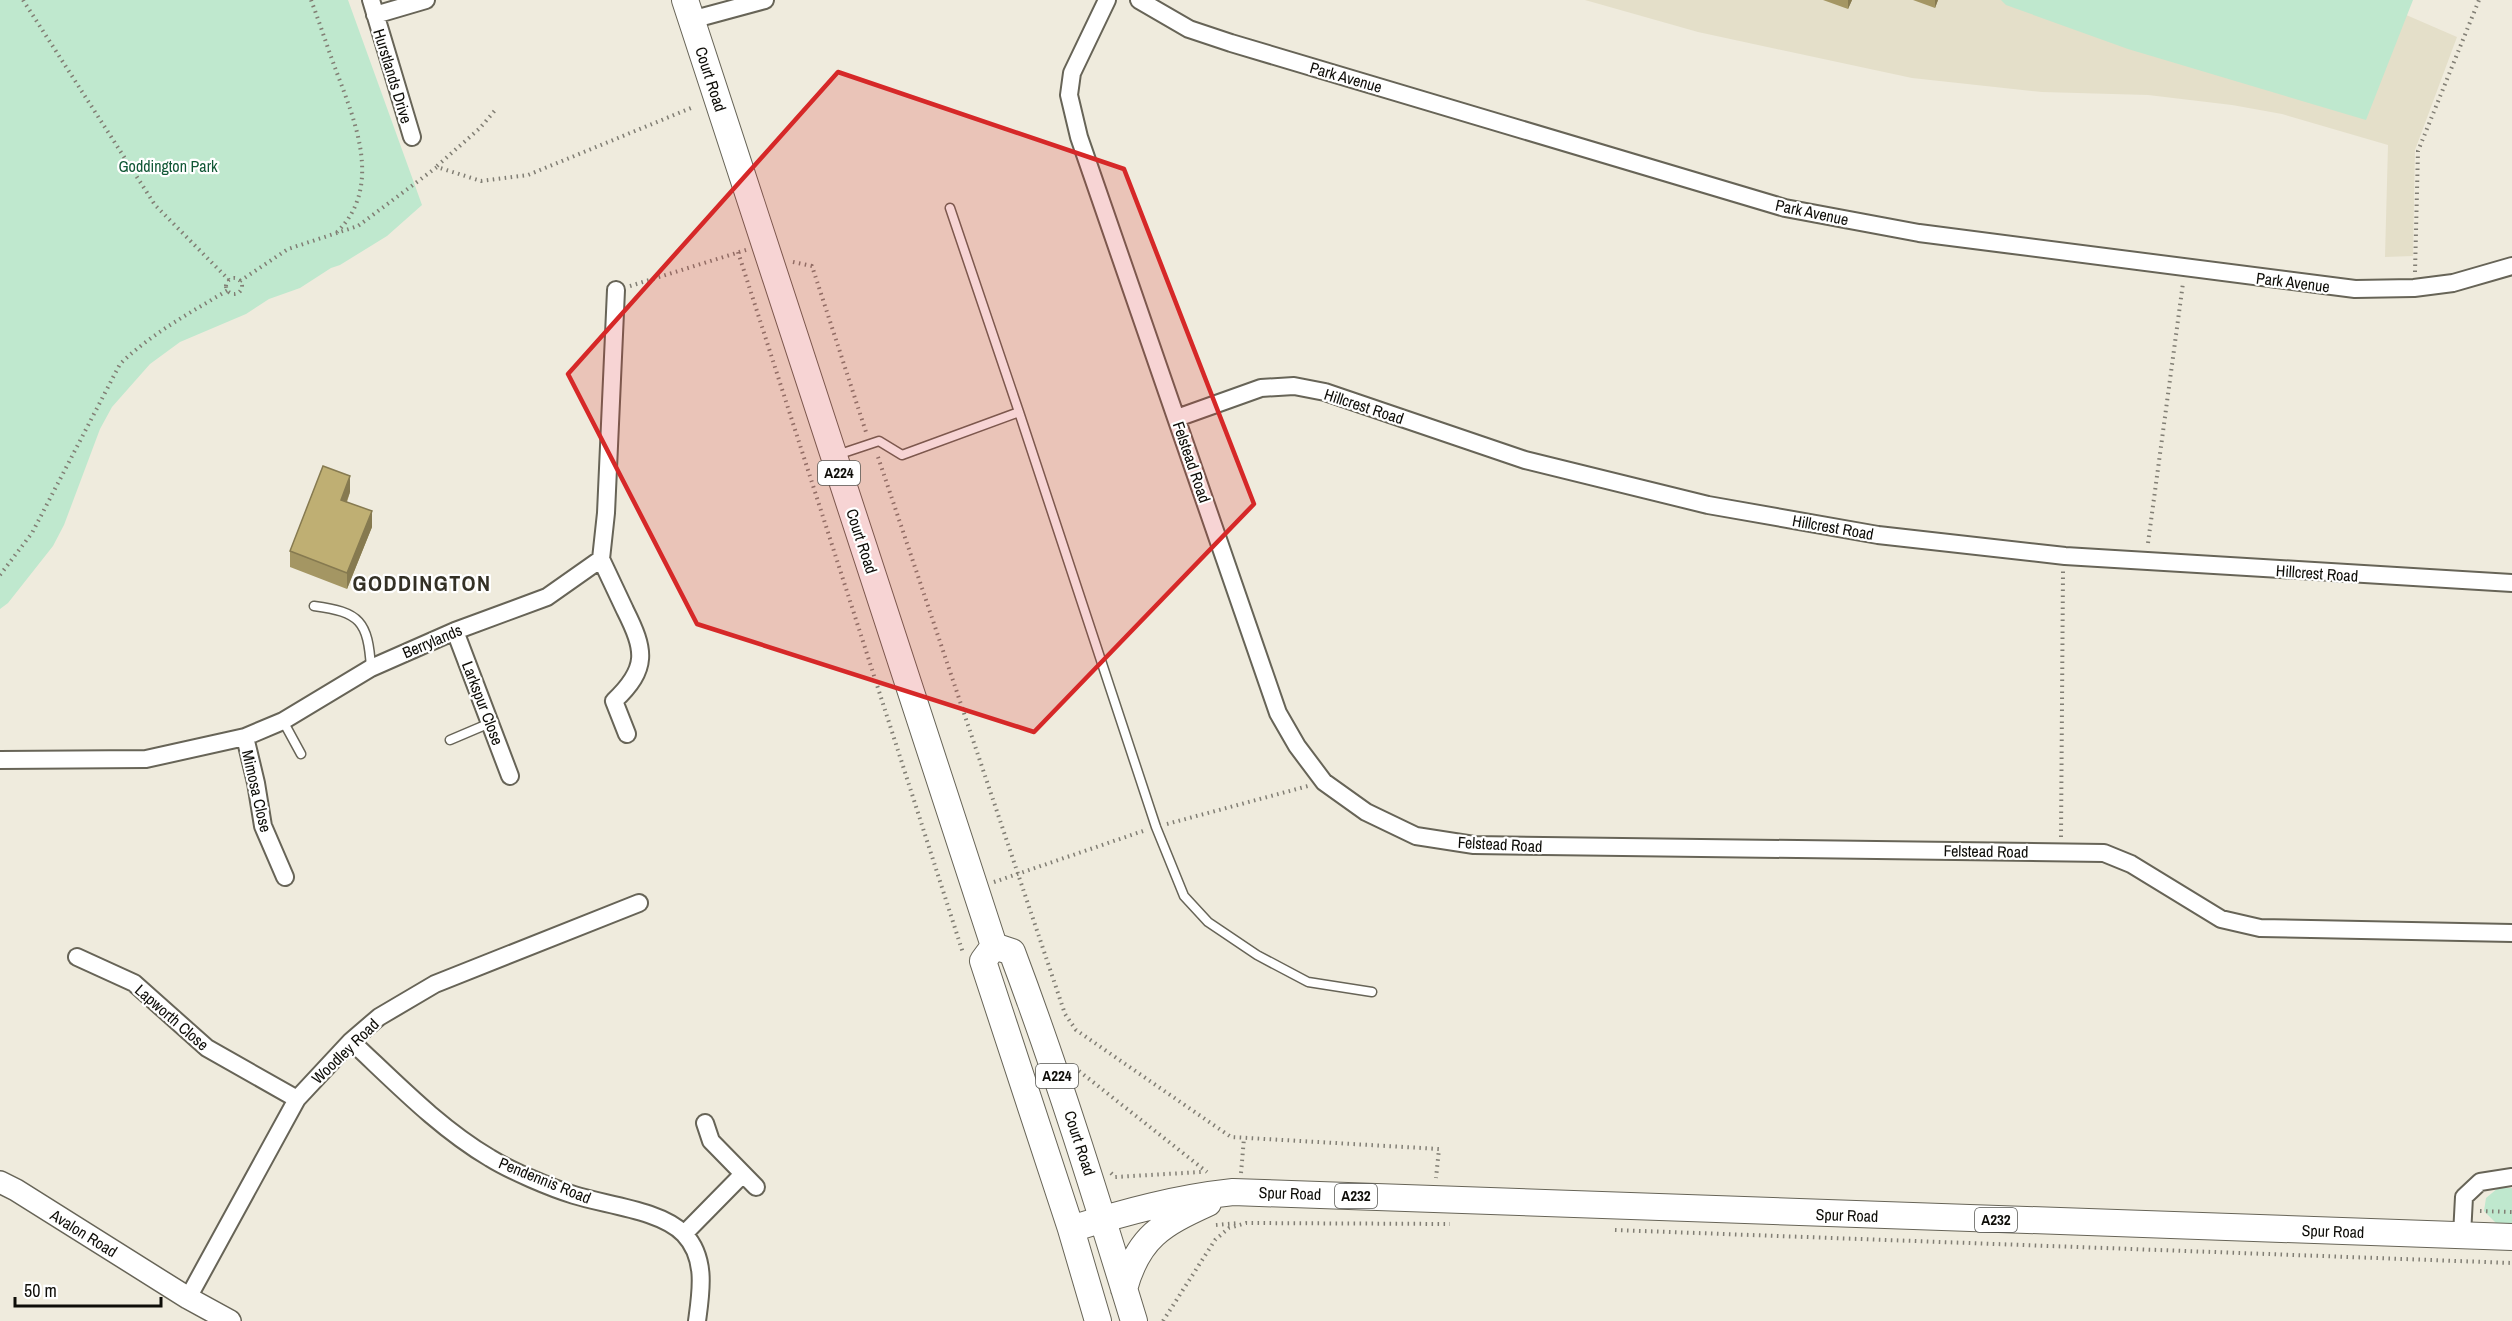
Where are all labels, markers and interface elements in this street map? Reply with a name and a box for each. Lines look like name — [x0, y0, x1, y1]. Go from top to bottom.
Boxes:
street label: Hurstlands Drive — [368, 26, 418, 126]
street label: Court Road — [690, 44, 732, 114]
street label: Park Avenue — [1307, 56, 1385, 98]
park label: Goddington Park — [118, 155, 218, 177]
street label: Park Avenue — [1773, 194, 1851, 230]
street label: Park Avenue — [2255, 267, 2331, 297]
street label: Hillcrest Road — [1321, 383, 1407, 429]
street label: Felstead Road — [1168, 418, 1216, 506]
road number: A224 — [818, 461, 860, 485]
street label: Court Road — [841, 506, 883, 576]
street label: Hillcrest Road — [1791, 509, 1875, 545]
street label: Hillcrest Road — [2275, 559, 2359, 587]
district label: GODDINGTON — [353, 568, 491, 598]
street label: Berrylands — [399, 619, 465, 663]
street label: Larkspur Close — [457, 658, 509, 748]
street label: Mimosa Close — [237, 748, 277, 834]
street label: Felstead Road — [1457, 831, 1543, 857]
street label: Felstead Road — [1943, 839, 2029, 863]
street label: Lapworth Close — [130, 979, 214, 1055]
street label: Woodley Road — [306, 1013, 384, 1089]
road number: A224 — [1036, 1064, 1078, 1088]
street label: Court Road — [1059, 1108, 1101, 1178]
street label: Pendennis Road — [496, 1151, 594, 1209]
street label: Spur Road — [1258, 1181, 1322, 1205]
road number: A232 — [1335, 1184, 1377, 1208]
street label: Avalon Road — [46, 1203, 122, 1262]
street label: Spur Road — [1815, 1203, 1879, 1227]
road number: A232 — [1975, 1208, 2017, 1232]
street label: Spur Road — [2301, 1219, 2365, 1243]
scale bar — [15, 1270, 160, 1308]
text: 50 m — [24, 1278, 57, 1303]

